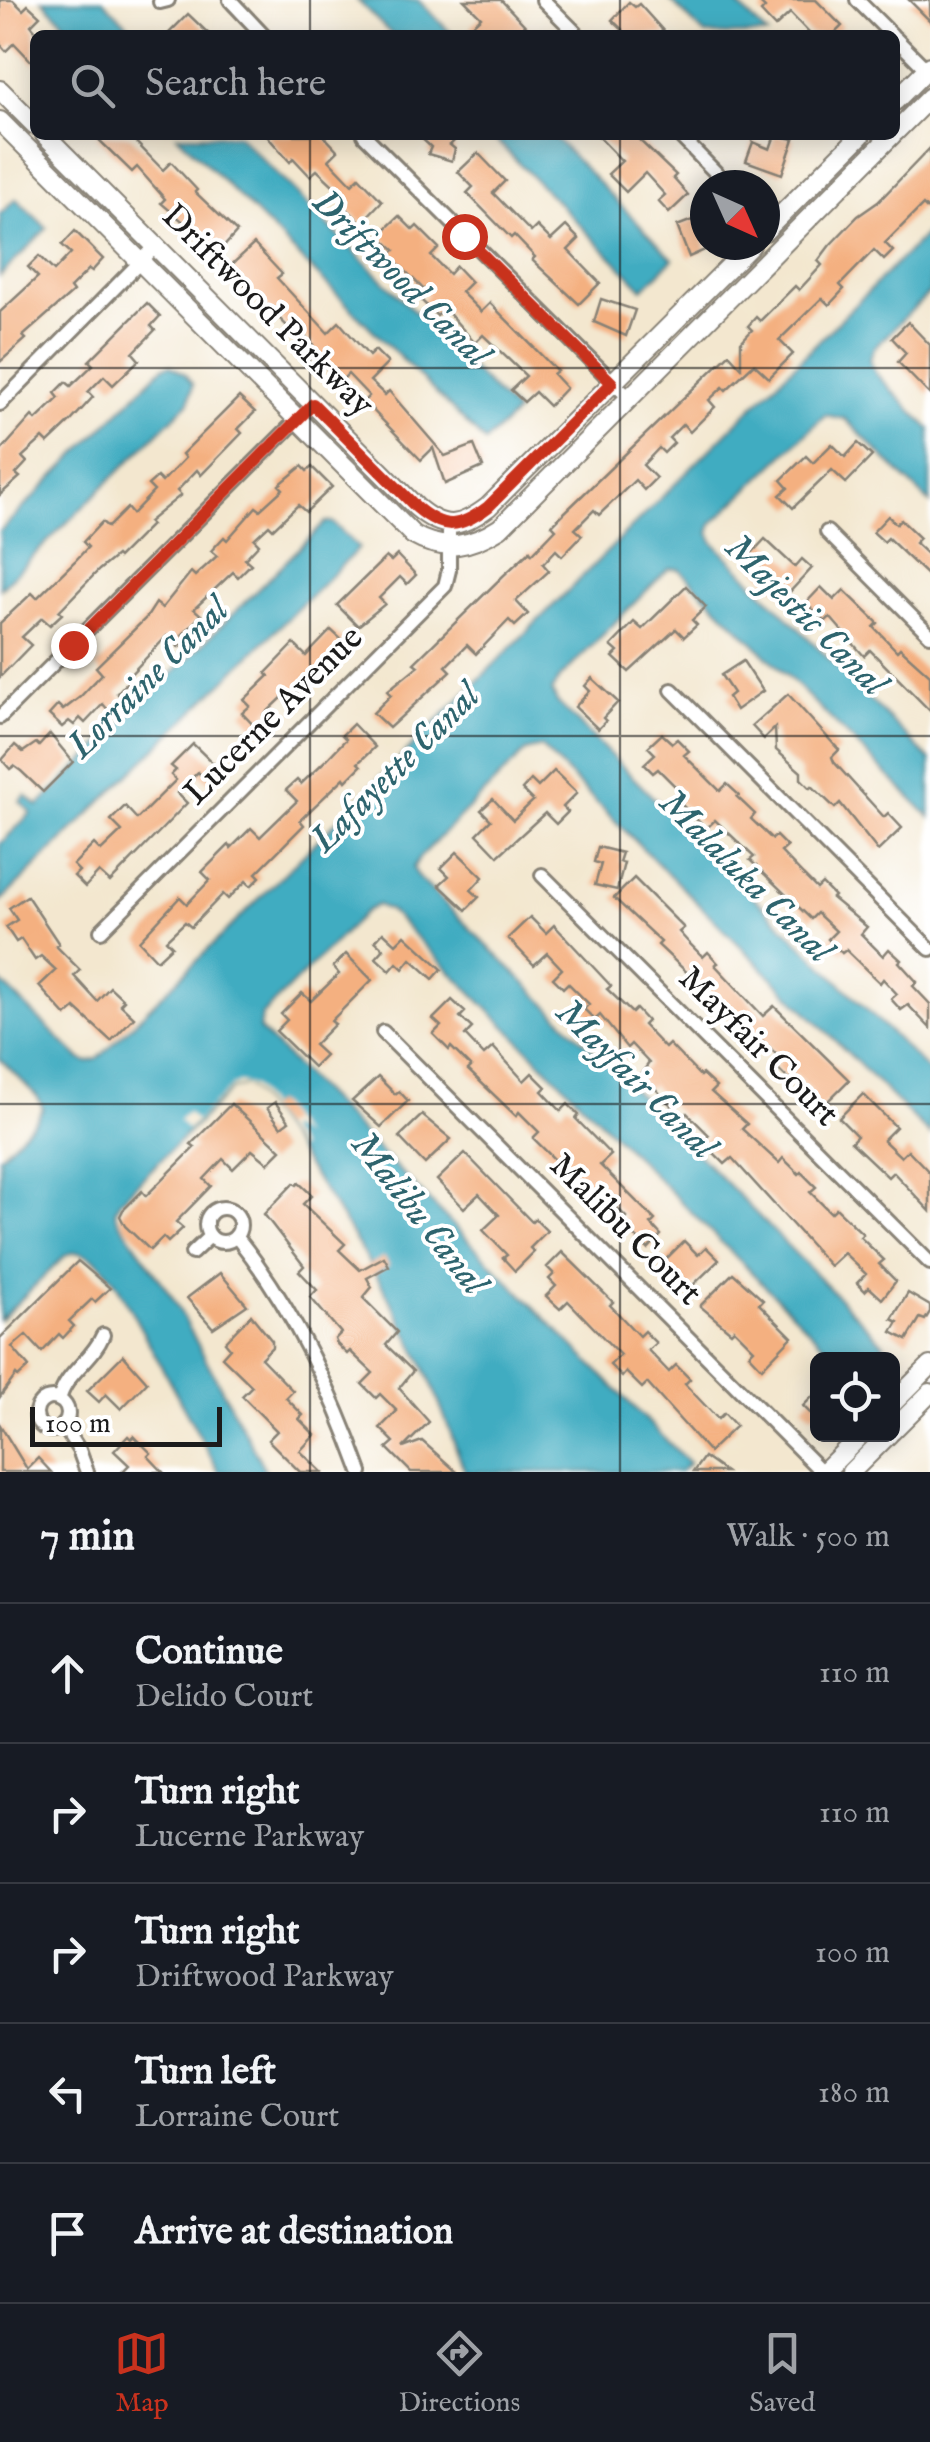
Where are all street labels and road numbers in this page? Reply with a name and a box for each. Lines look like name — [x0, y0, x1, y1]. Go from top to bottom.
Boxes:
street label: Driftwood Parkway — [151, 195, 384, 428]
street label: Lucerne Avenue — [175, 617, 373, 815]
street label: Mayfair Court — [668, 957, 848, 1137]
street label: Malibu Court — [539, 1144, 711, 1316]

